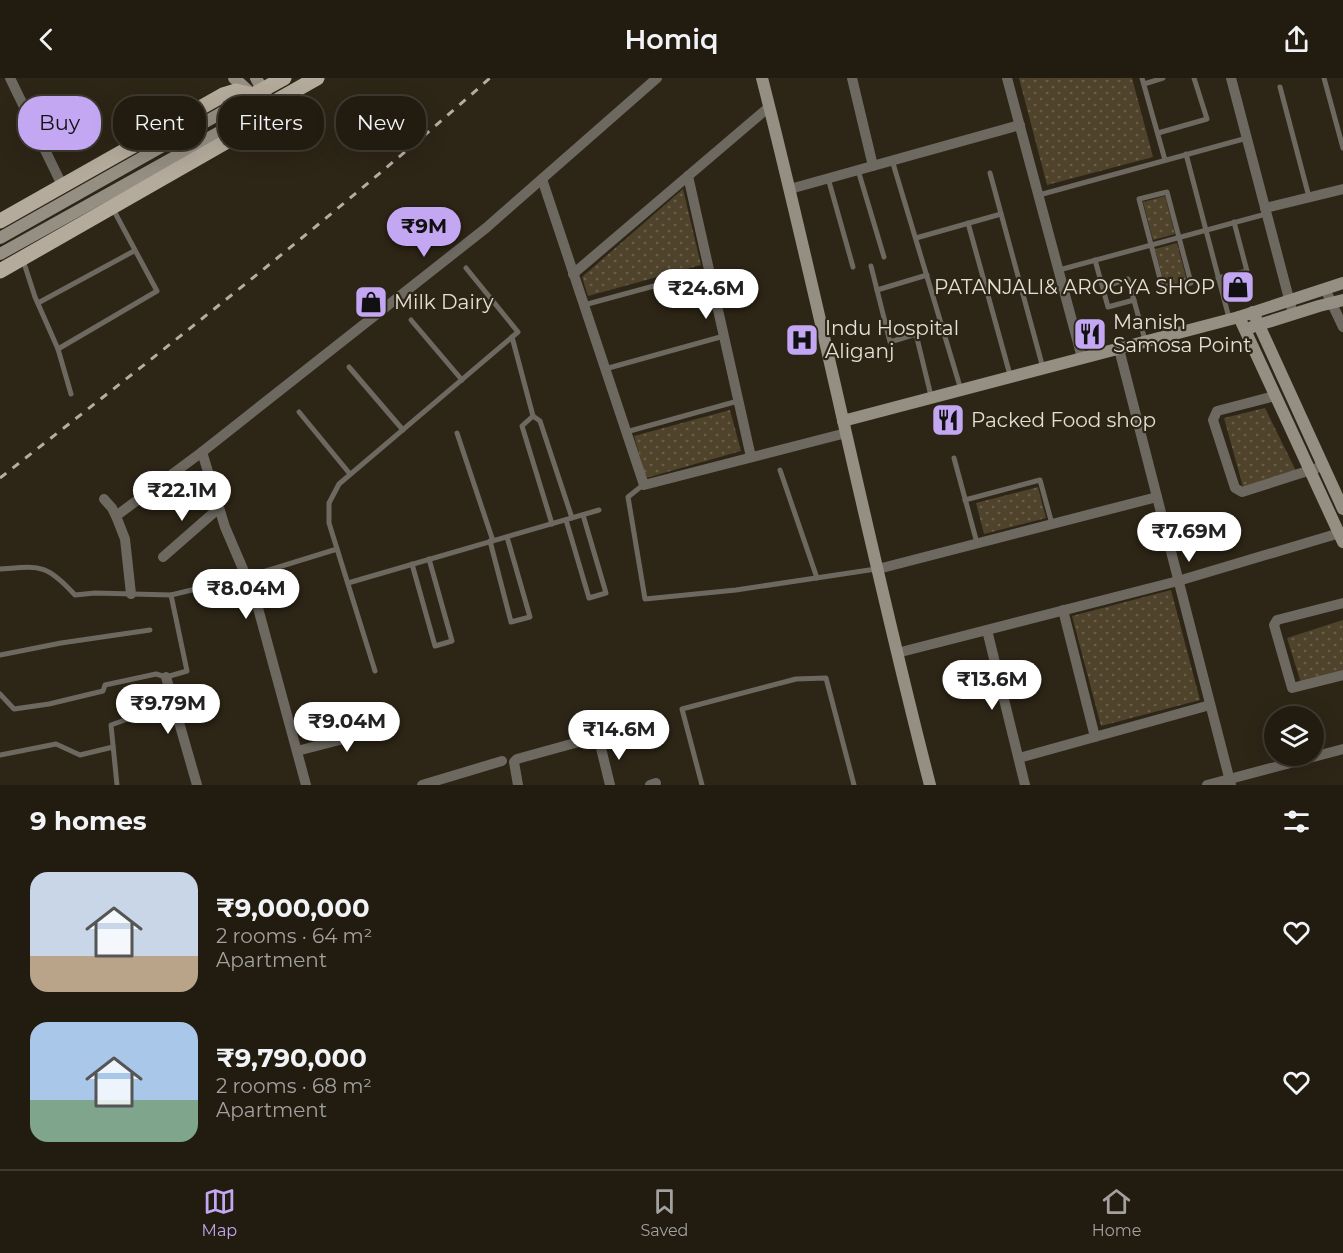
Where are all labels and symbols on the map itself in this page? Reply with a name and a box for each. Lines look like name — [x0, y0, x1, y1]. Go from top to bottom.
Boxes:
pin: ₹9M — [395, 207, 453, 258]
pin: ₹24.6M — [657, 269, 755, 320]
shop icon: PATANJALI& AROGYA SHOP — [1220, 269, 1256, 305]
place label: PATANJALI& AROGYA SHOP — [934, 275, 1215, 299]
shop icon: Milk Dairy — [353, 284, 389, 320]
place label: Milk Dairy — [394, 290, 494, 314]
place label: Manish Samosa Point — [1113, 310, 1251, 357]
place label: Indu Hospital Aliganj — [825, 316, 959, 363]
restaurant icon: Manish Samosa Point — [1072, 316, 1108, 352]
hospital icon: Indu Hospital Aliganj — [784, 322, 820, 358]
restaurant icon: Packed Food shop — [930, 402, 966, 438]
place label: Packed Food shop — [971, 408, 1156, 432]
pin: ₹22.1M — [133, 471, 231, 522]
pin: ₹7.69M — [1140, 512, 1238, 563]
pin: ₹8.04M — [197, 569, 295, 620]
pin: ₹13.6M — [943, 660, 1041, 711]
pin: ₹9.79M — [119, 684, 217, 735]
pin: ₹9.04M — [298, 702, 396, 753]
pin: ₹14.6M — [570, 710, 668, 761]

